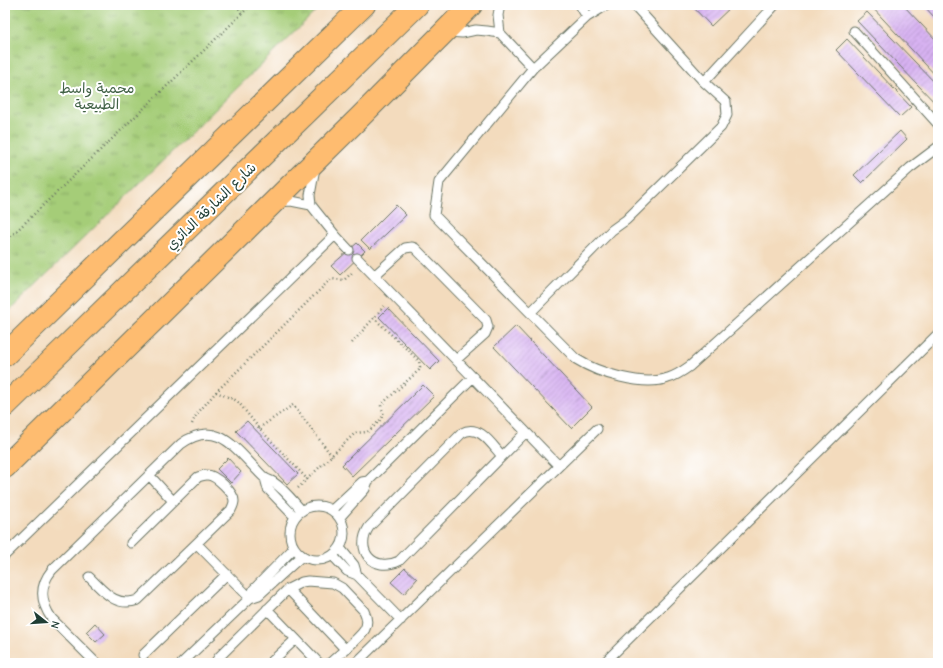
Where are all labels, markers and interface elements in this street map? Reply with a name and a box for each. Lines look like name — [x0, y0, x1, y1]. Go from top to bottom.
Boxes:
park label: محمية واسط الطبيعية — [59, 80, 135, 113]
street label: شارع الشارقة الدائري — [163, 159, 261, 255]
north arrow — [26, 602, 66, 642]
text: N — [48, 619, 62, 630]

